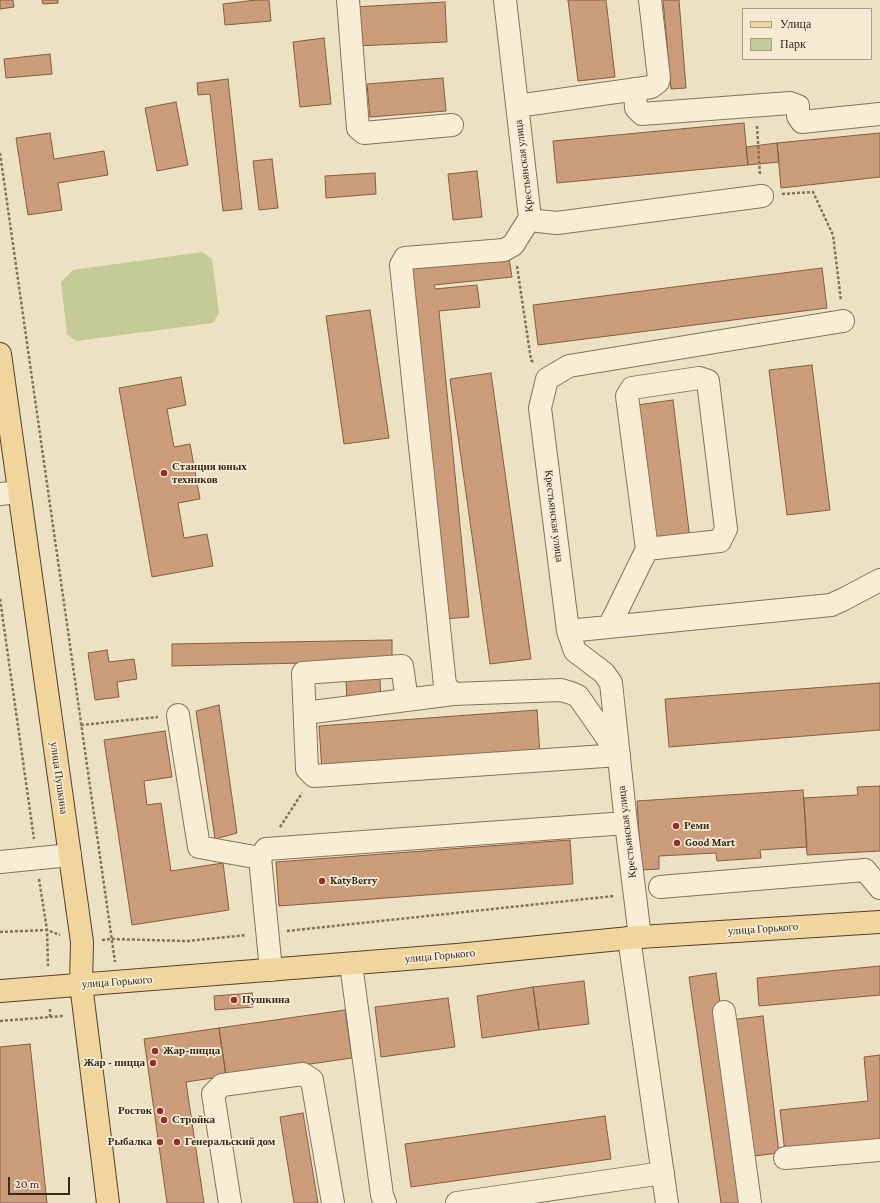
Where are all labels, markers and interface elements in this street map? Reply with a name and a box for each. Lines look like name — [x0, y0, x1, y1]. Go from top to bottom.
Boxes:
legend — [742, 8, 872, 60]
text: Улица — [780, 17, 811, 31]
text: Парк — [780, 37, 806, 51]
street label: Крестьянская улица — [512, 119, 536, 213]
place label: Станция юных техников — [172, 460, 247, 486]
marker: Станция юных техников — [159, 468, 169, 478]
street label: Крестьянская улица — [542, 469, 566, 563]
street label: улица Пушкина — [47, 741, 71, 815]
street label: Крестьянская улица — [615, 785, 639, 879]
place label: Реми — [684, 819, 709, 833]
marker: Реми — [671, 821, 681, 831]
place label: Good Mart — [685, 836, 735, 850]
marker: Good Mart — [672, 838, 682, 848]
place label: KatyBerry — [330, 874, 377, 888]
marker: KatyBerry — [317, 876, 327, 886]
street label: улица Горького — [727, 920, 799, 938]
street label: улица Горького — [404, 946, 476, 966]
street label: улица Горького — [81, 973, 153, 991]
place label: Пушкина — [242, 993, 290, 1007]
marker: Пушкина — [229, 995, 239, 1005]
place label: Жар-пицца — [163, 1044, 220, 1058]
marker: Жар-пицца — [150, 1046, 160, 1056]
place label: Жар - пицца — [83, 1056, 145, 1070]
marker: Жар - пицца — [148, 1058, 158, 1068]
place label: Росток — [118, 1104, 152, 1118]
marker: Росток — [155, 1106, 165, 1116]
place label: Стройка — [172, 1113, 215, 1127]
marker: Стройка — [159, 1115, 169, 1125]
place label: Рыбалка — [108, 1135, 152, 1149]
place label: Генеральский дом — [185, 1135, 275, 1149]
marker: Рыбалка — [155, 1137, 165, 1147]
marker: Генеральский дом — [172, 1137, 182, 1147]
scale bar — [10, 1169, 72, 1195]
text: 20 m — [15, 1177, 39, 1191]

